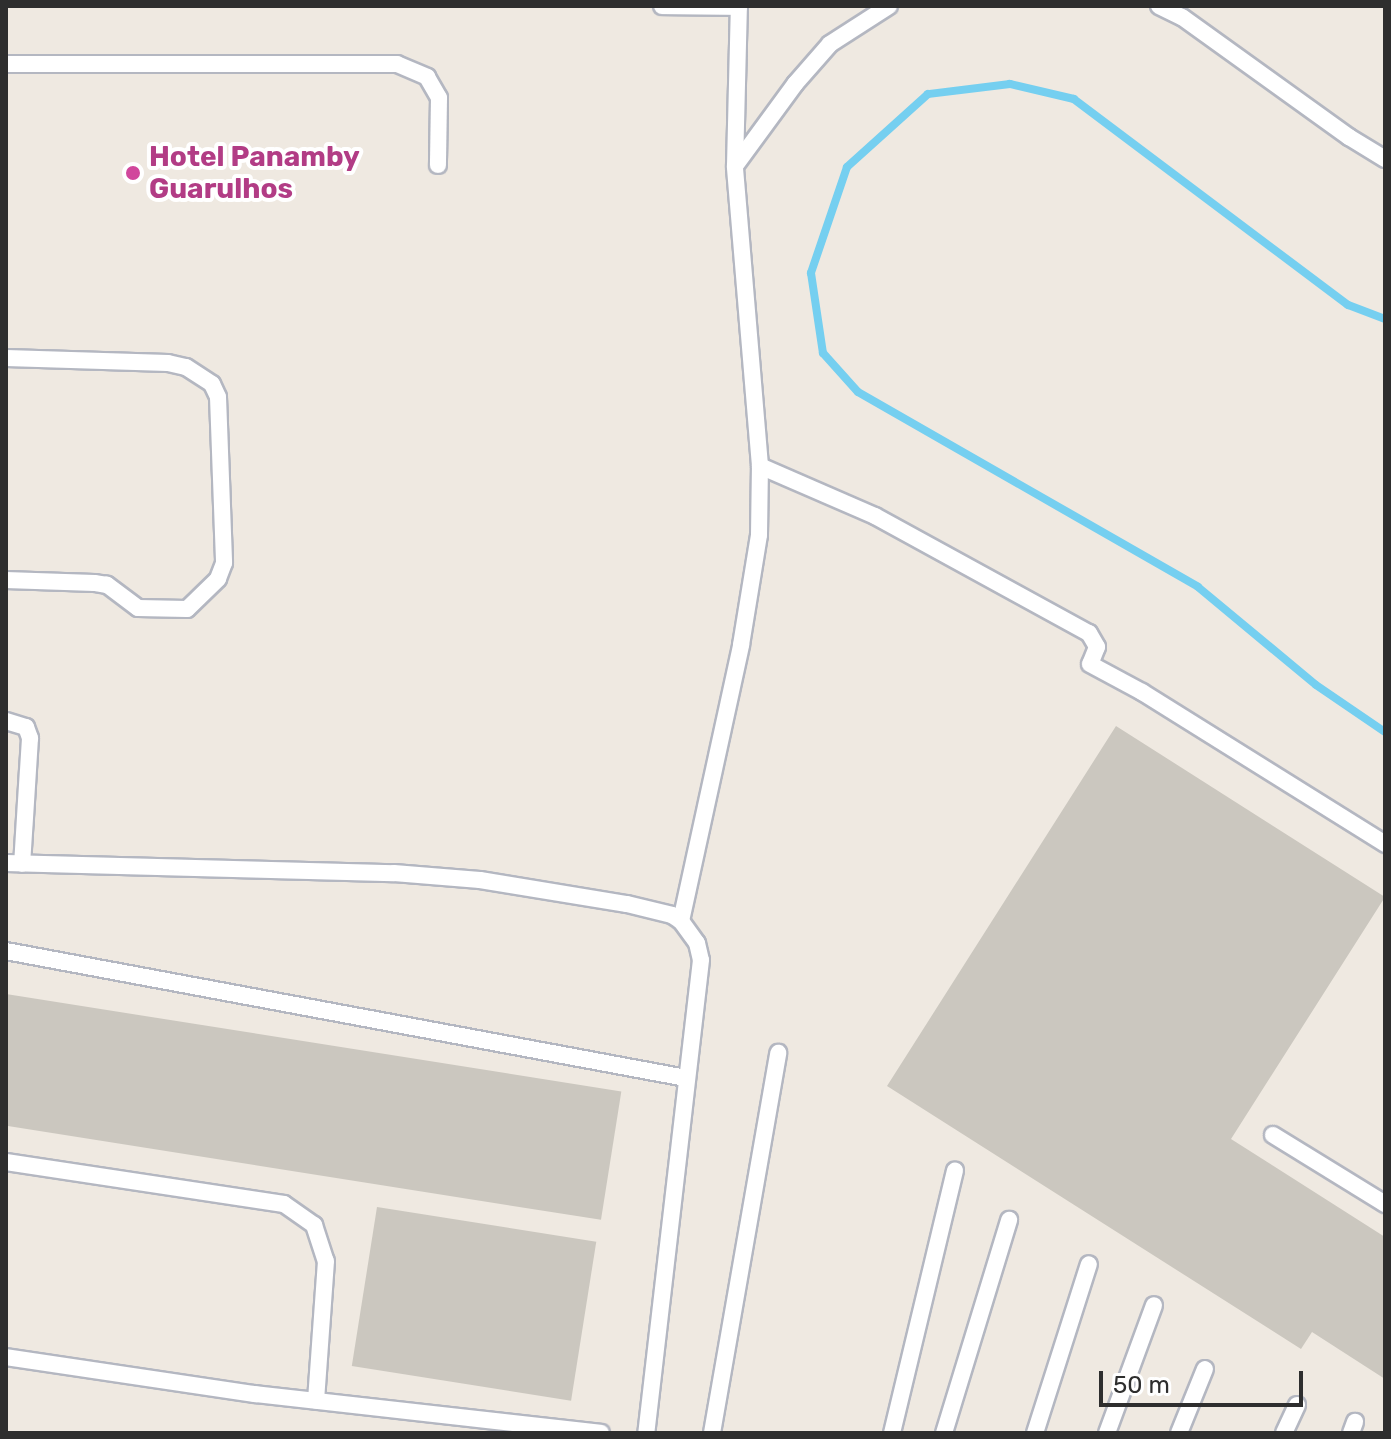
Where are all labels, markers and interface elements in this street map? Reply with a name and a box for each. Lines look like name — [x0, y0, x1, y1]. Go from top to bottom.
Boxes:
place label: Hotel Panamby Guarulhos — [149, 140, 360, 206]
marker: Hotel Panamby Guarulhos — [124, 164, 142, 182]
scale bar — [1103, 1355, 1307, 1405]
text: 50 m — [1113, 1371, 1170, 1399]

